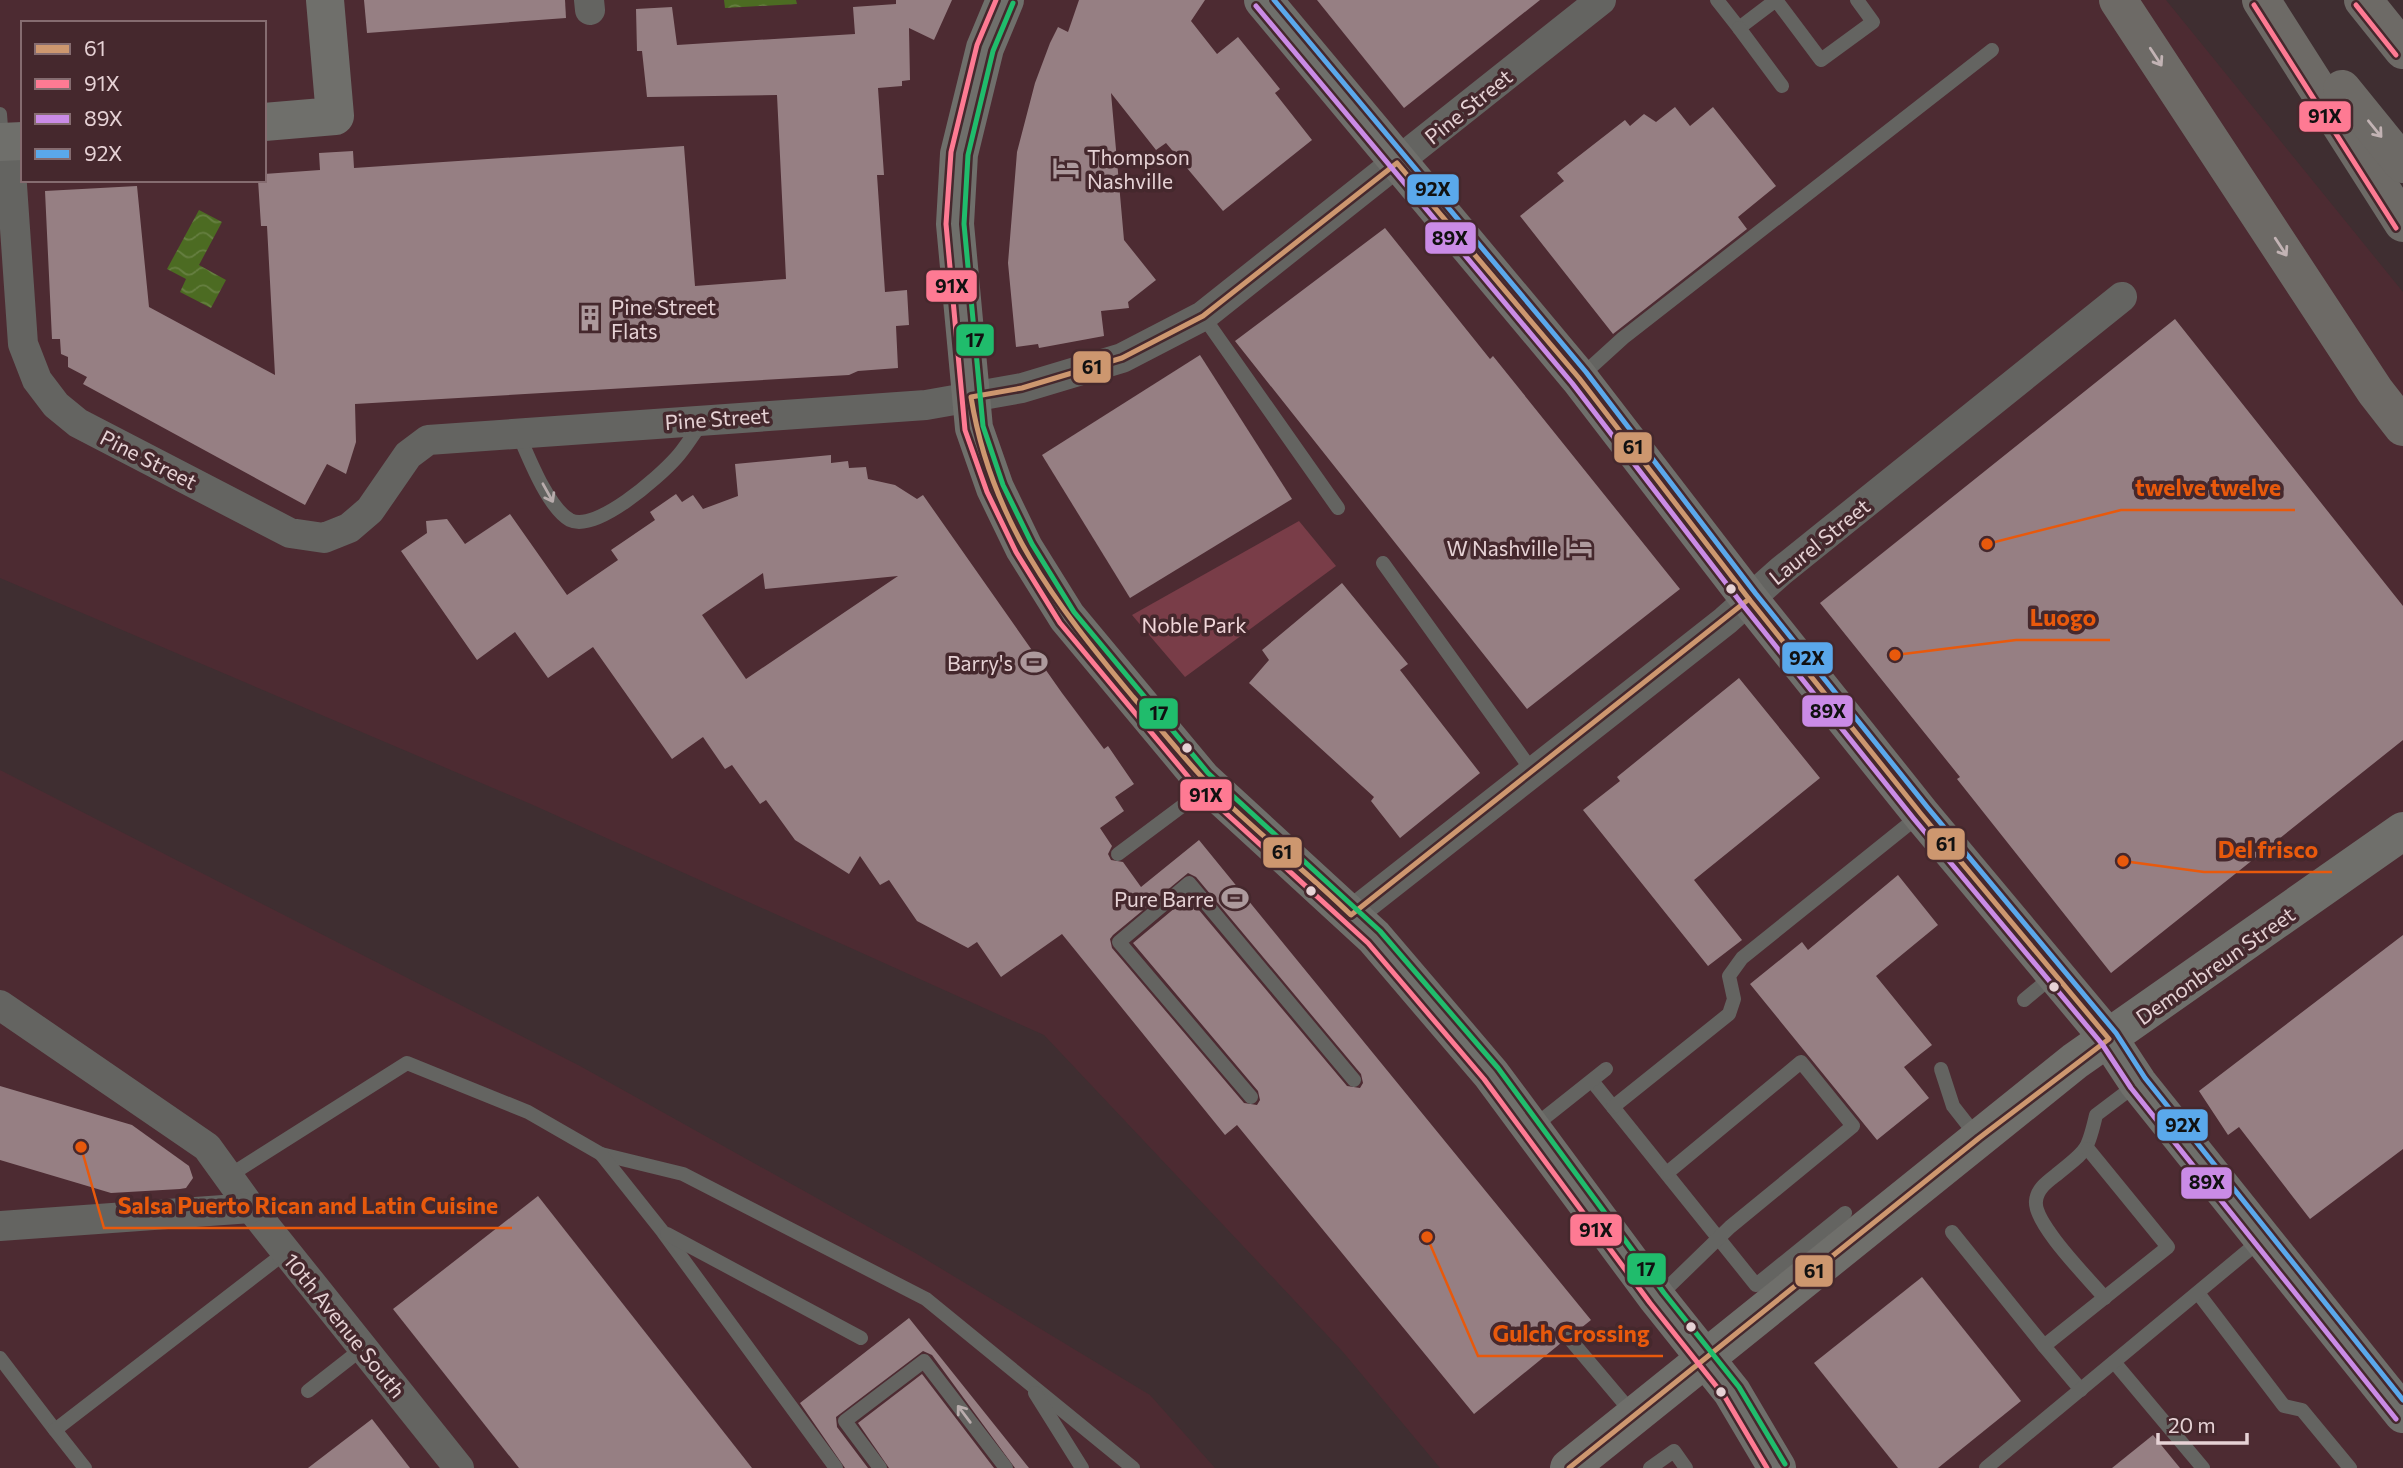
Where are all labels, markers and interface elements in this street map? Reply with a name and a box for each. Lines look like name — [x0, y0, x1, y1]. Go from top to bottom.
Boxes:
legend — [21, 21, 266, 182]
text: 61 — [84, 35, 106, 60]
one-way arrow — [2148, 47, 2163, 66]
street label: Pine Street — [1419, 63, 1517, 149]
text: 91X — [84, 70, 120, 95]
line badge: 91X — [2298, 100, 2352, 133]
text: 91X — [2308, 104, 2342, 127]
text: 89X — [84, 105, 123, 130]
one-way arrow — [2367, 120, 2383, 138]
text: 92X — [84, 140, 123, 165]
place label: Thompson Nashville — [1087, 144, 1190, 193]
hotel icon: Thompson Nashville — [1051, 153, 1081, 183]
line badge: 92X — [1406, 173, 1460, 206]
text: 92X — [1415, 177, 1451, 200]
line badge: 89X — [1424, 221, 1477, 255]
text: 89X — [1432, 226, 1468, 249]
one-way arrow — [2273, 237, 2288, 256]
line badge: 91X — [925, 269, 978, 303]
text: 91X — [935, 274, 969, 297]
place label: Pine Street Flats — [611, 294, 716, 343]
building icon: Pine Street Flats — [575, 303, 605, 333]
line badge: 17 — [955, 323, 995, 357]
text: 17 — [965, 328, 985, 351]
line badge: 61 — [1072, 350, 1112, 384]
text: 61 — [1082, 355, 1102, 378]
street label: Pine Street — [664, 402, 770, 434]
street label: Pine Street — [97, 424, 201, 494]
line badge: 61 — [1613, 431, 1653, 464]
text: 61 — [1623, 435, 1643, 458]
callout: twelve twelve — [2121, 466, 2295, 510]
text: twelve twelve — [2135, 473, 2281, 501]
one-way arrow — [542, 482, 555, 503]
street label: Laurel Street — [1764, 493, 1874, 589]
hotel icon: W Nashville — [1564, 532, 1594, 562]
place label: W Nashville — [1446, 535, 1558, 560]
unlabelled marker — [1724, 582, 1738, 596]
callout: Luogo — [2016, 596, 2110, 640]
text: Luogo — [2030, 603, 2096, 631]
park label: Noble Park — [1141, 612, 1247, 637]
line badge: 92X — [1781, 641, 1834, 675]
text: 92X — [1789, 646, 1825, 669]
sports icon: Barry's — [1019, 647, 1049, 677]
place label: Barry's — [947, 650, 1013, 675]
line badge: 89X — [1801, 694, 1854, 728]
line badge: 17 — [1138, 697, 1179, 730]
text: 89X — [1810, 699, 1846, 722]
text: 17 — [1149, 701, 1169, 724]
unlabelled marker — [1180, 741, 1194, 755]
line badge: 91X — [1179, 778, 1233, 812]
text: 91X — [1189, 783, 1223, 806]
line badge: 61 — [1926, 827, 1966, 861]
callout: Del frisco — [2204, 828, 2332, 872]
text: 61 — [1936, 832, 1956, 855]
text: Del frisco — [2218, 835, 2318, 863]
line badge: 61 — [1262, 836, 1303, 869]
text: 61 — [1272, 840, 1292, 863]
sports icon: Pure Barre — [1220, 883, 1250, 913]
unlabelled marker — [1304, 884, 1318, 898]
place label: Pure Barre — [1114, 886, 1214, 911]
street label: Demonbreun Street — [2131, 901, 2299, 1029]
unlabelled marker — [2047, 980, 2061, 994]
line badge: 92X — [2156, 1108, 2209, 1142]
text: 92X — [2165, 1113, 2201, 1136]
line badge: 89X — [2180, 1166, 2233, 1200]
text: 89X — [2189, 1170, 2225, 1193]
callout: Salsa Puerto Rican and Latin Cuisine — [104, 1184, 512, 1228]
text: Salsa Puerto Rican and Latin Cuisine — [118, 1191, 498, 1219]
line badge: 91X — [1569, 1213, 1623, 1247]
text: 91X — [1579, 1218, 1613, 1241]
street label: 10th Avenue South — [279, 1248, 411, 1402]
line badge: 17 — [1626, 1252, 1667, 1286]
line badge: 61 — [1794, 1254, 1834, 1288]
text: 17 — [1636, 1257, 1656, 1280]
text: 61 — [1804, 1259, 1824, 1282]
callout: Gulch Crossing — [1478, 1312, 1663, 1356]
text: Gulch Crossing — [1492, 1319, 1650, 1347]
unlabelled marker — [1684, 1320, 1698, 1334]
unlabelled marker — [1714, 1385, 1728, 1399]
scale bar — [2158, 1402, 2247, 1446]
one-way arrow — [957, 1405, 972, 1423]
text: 20 m — [2168, 1412, 2216, 1437]

